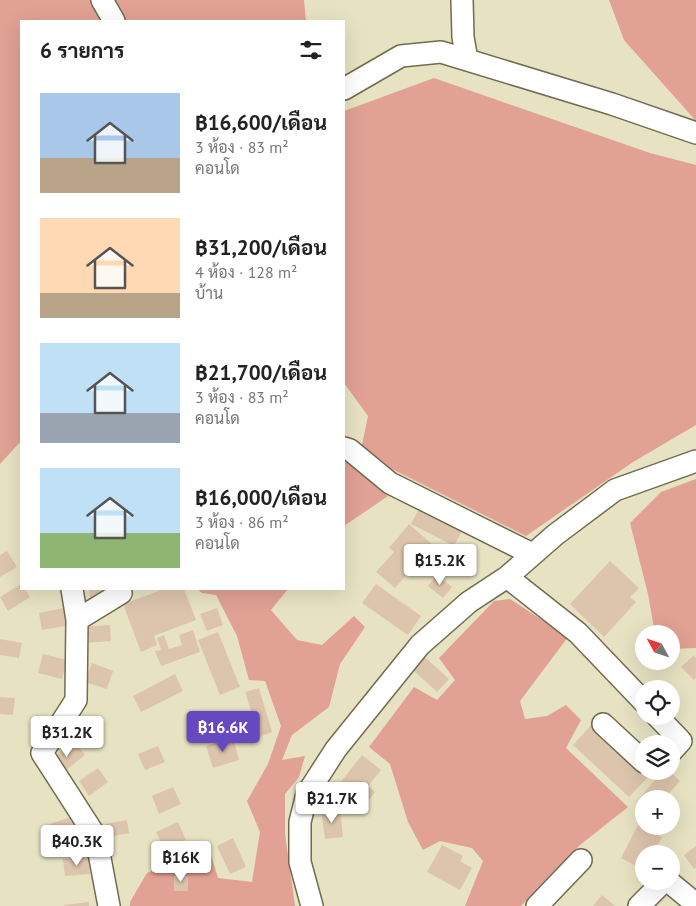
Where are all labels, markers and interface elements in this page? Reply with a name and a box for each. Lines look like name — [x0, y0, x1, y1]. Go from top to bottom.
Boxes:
icon: filters — [297, 36, 325, 64]
text: 6 รายการ — [40, 37, 124, 64]
text: ฿16,600/เดือน — [195, 109, 327, 136]
icon: home — [80, 113, 140, 173]
text: 3 ห้อง · 83 m² — [195, 137, 289, 157]
text: คอนโด — [195, 158, 240, 178]
text: ฿31,200/เดือน — [195, 234, 327, 261]
icon: home — [80, 238, 140, 298]
text: 4 ห้อง · 128 m² — [195, 262, 297, 282]
text: บ้าน — [195, 283, 223, 303]
text: ฿21,700/เดือน — [195, 359, 327, 386]
icon: home — [80, 363, 140, 423]
text: 3 ห้อง · 83 m² — [195, 387, 289, 407]
text: คอนโด — [195, 408, 240, 428]
text: ฿16,000/เดือน — [195, 484, 327, 511]
icon: home — [80, 488, 140, 548]
text: 3 ห้อง · 86 m² — [195, 512, 289, 532]
text: คอนโด — [195, 533, 240, 553]
pin: ฿15.2K — [399, 544, 481, 586]
text: ฿15.2K — [415, 550, 465, 570]
north arrow — [635, 625, 680, 670]
map controls — [635, 625, 680, 890]
button: locate — [635, 680, 680, 725]
pin: ฿16.6K — [182, 710, 264, 753]
pin: ฿31.2K — [26, 716, 108, 758]
text: ฿16.6K — [198, 717, 248, 737]
text: ฿31.2K — [42, 722, 92, 742]
button: layers — [635, 735, 680, 780]
pin: ฿21.7K — [291, 782, 373, 824]
text: ฿21.7K — [307, 788, 357, 808]
button: + — [635, 790, 680, 835]
pin: ฿40.3K — [36, 824, 118, 867]
text: ฿40.3K — [52, 831, 102, 851]
pin: ฿16K — [151, 840, 211, 883]
button: − — [635, 845, 680, 890]
text: ฿16K — [162, 847, 200, 867]

